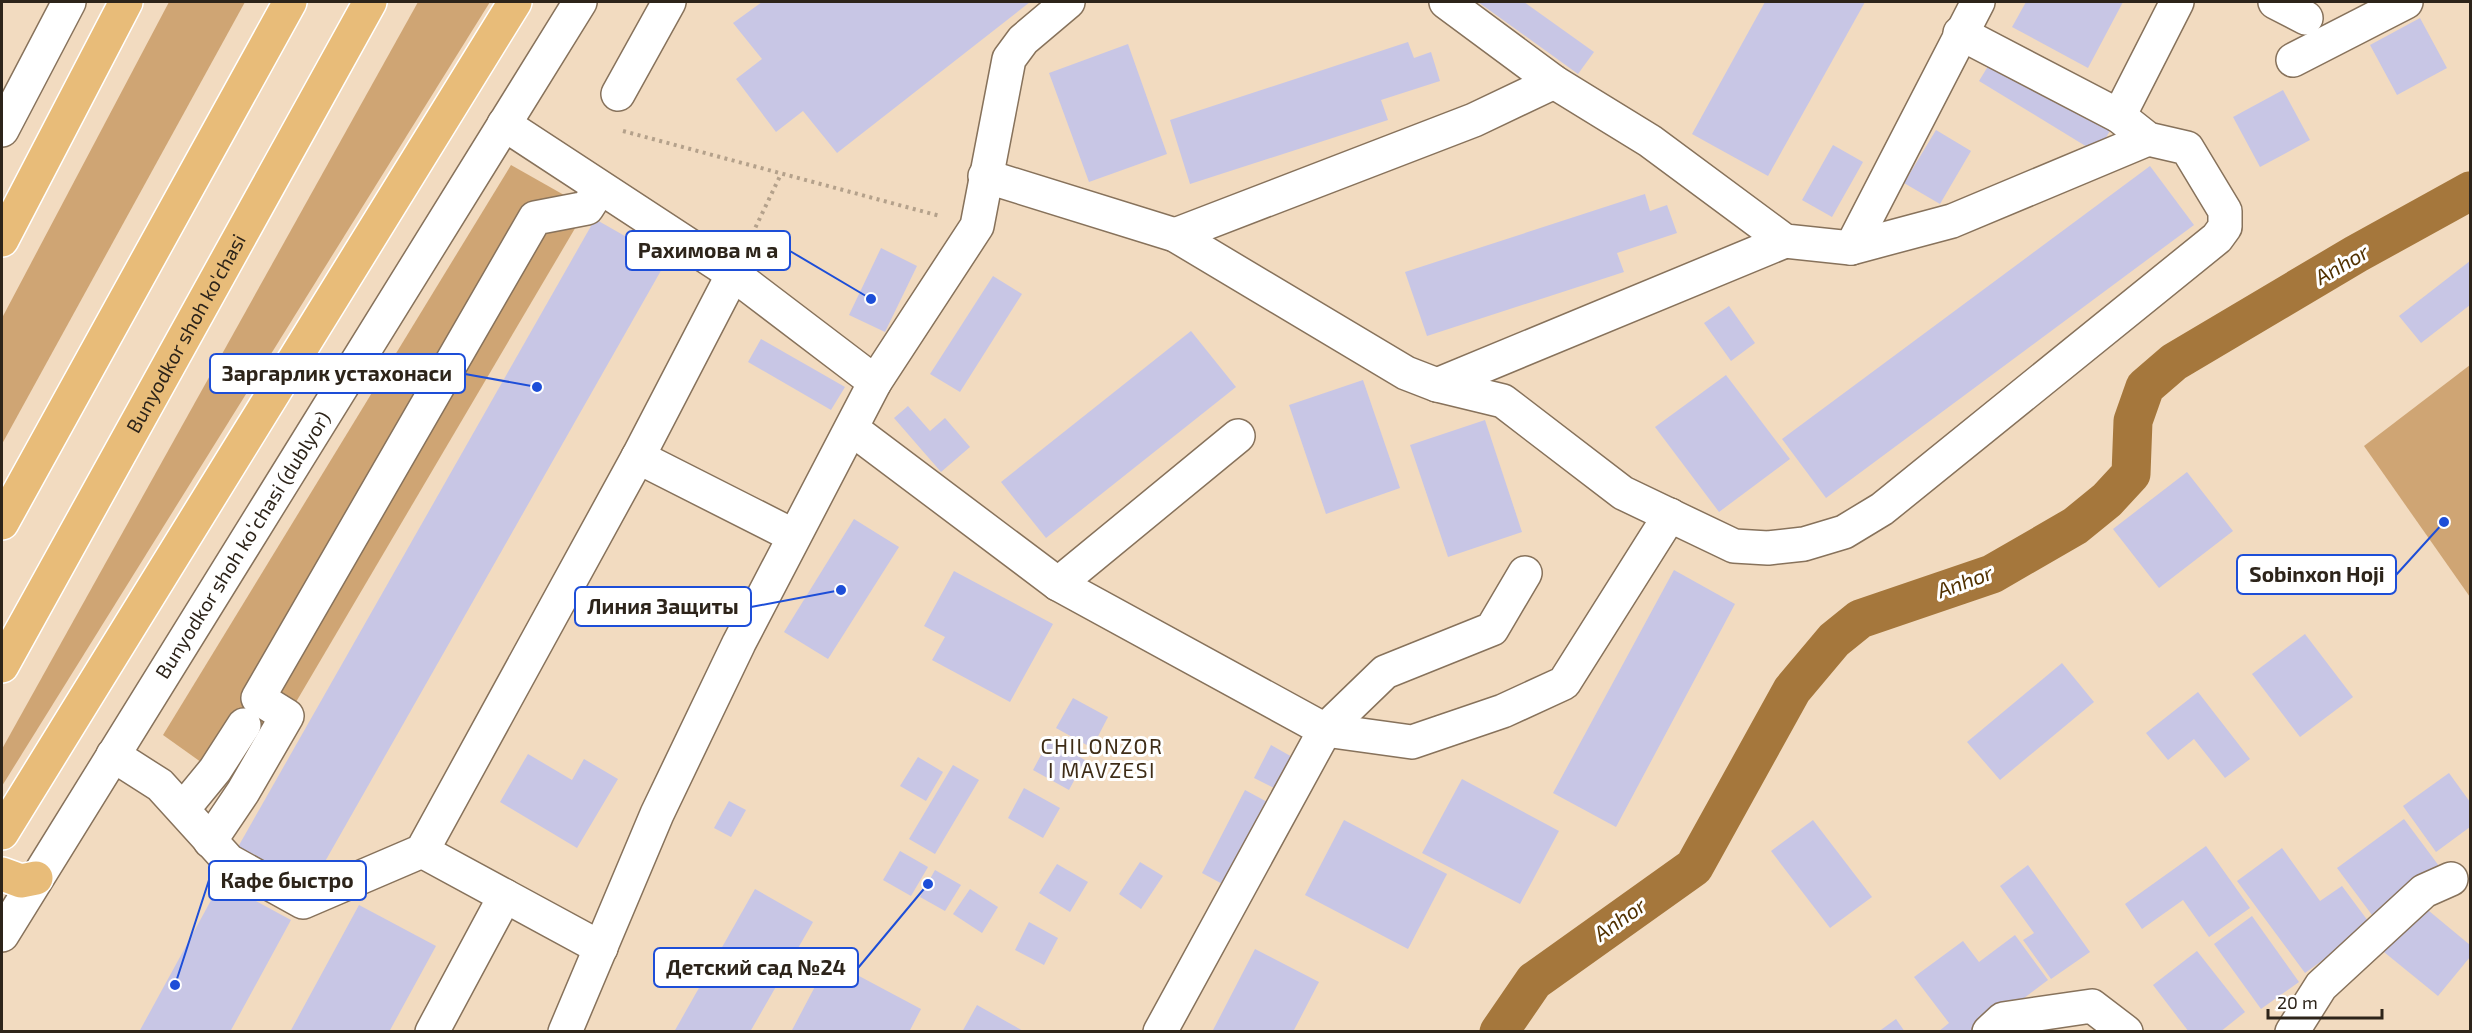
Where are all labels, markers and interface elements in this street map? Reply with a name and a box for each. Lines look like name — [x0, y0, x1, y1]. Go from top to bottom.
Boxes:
street label: Bunyodkor shoh ko'chasi — [121, 230, 250, 437]
callout: Рахимова м а — [626, 231, 790, 270]
text: Рахимова м а — [638, 237, 778, 262]
water label: Anhor — [2309, 238, 2373, 289]
callout: Заргарлик устахонаси — [210, 354, 465, 393]
text: Заргарлик устахонаси — [222, 360, 452, 385]
street label: Bunyodkor shoh koʻchasi (dublyor) — [150, 406, 335, 683]
callout: Sobinxon Hoji — [2237, 555, 2396, 594]
water label: Anhor — [1932, 559, 1996, 603]
text: Sobinxon Hoji — [2249, 561, 2385, 586]
callout: Линия Защиты — [575, 587, 751, 626]
text: Линия Защиты — [587, 593, 739, 618]
district label: CHILONZOR I MAVZESI — [1040, 733, 1164, 782]
callout: Кафе быстро — [209, 861, 366, 900]
text: Кафе быстро — [220, 867, 354, 892]
water label: Anhor — [1588, 892, 1650, 946]
callout: Детский сад №24 — [654, 948, 858, 987]
text: Детский сад №24 — [666, 954, 846, 979]
scale bar — [2268, 982, 2382, 1020]
text: 20 m — [2277, 991, 2318, 1013]

